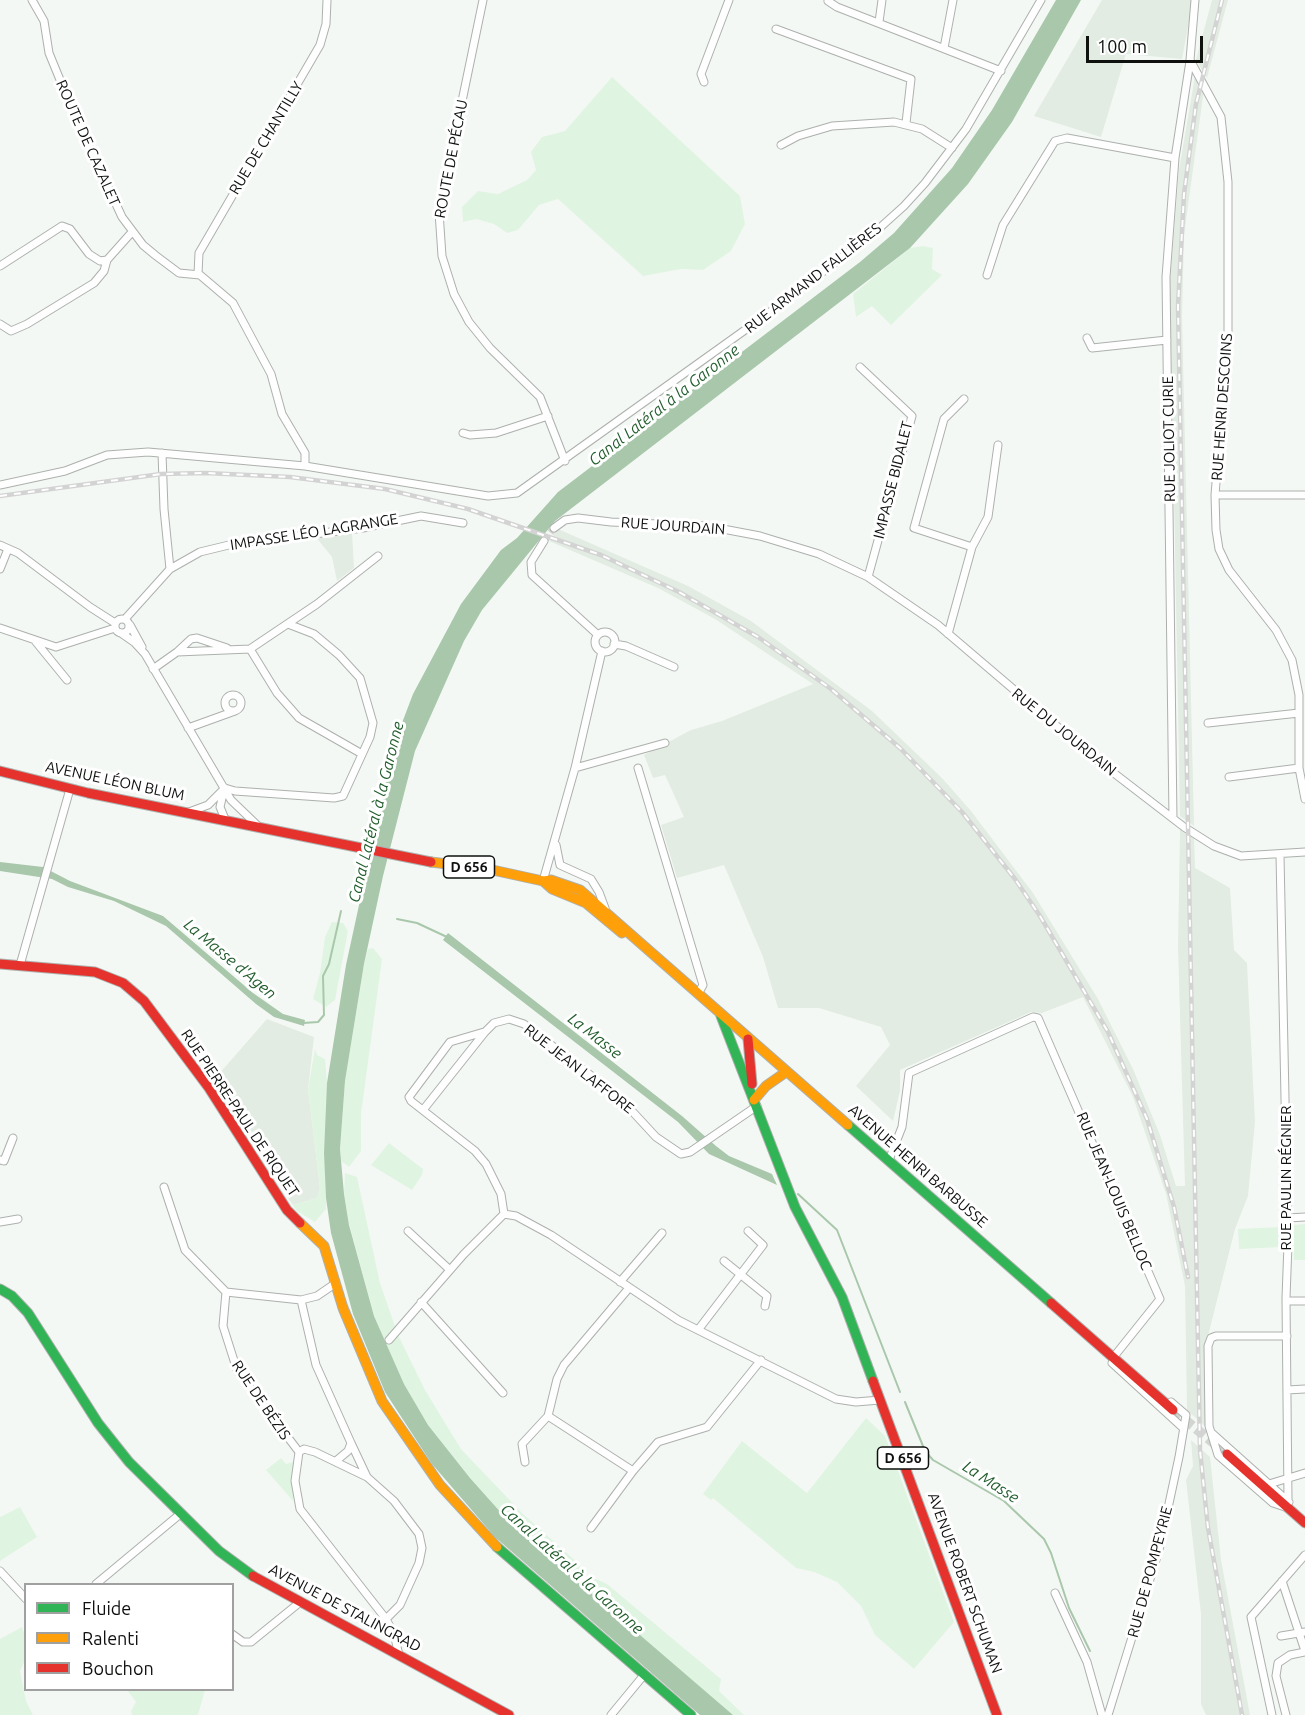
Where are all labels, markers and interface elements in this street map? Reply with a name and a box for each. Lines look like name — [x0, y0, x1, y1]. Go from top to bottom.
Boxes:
scale bar — [1089, 24, 1206, 62]
text: 100 m — [1097, 36, 1147, 56]
street label: ROUTE DE CAZALET — [52, 77, 124, 209]
street label: RUE DE CHANTILLY — [225, 78, 307, 198]
street label: ROUTE DE PÉCAU — [431, 98, 471, 220]
street label: RUE ARMAND FALLIÈRES — [741, 219, 885, 337]
street label: RUE HENRI DESCOINS — [1208, 333, 1236, 481]
water label: Canal Latéral à la Garonne — [585, 340, 743, 470]
street label: RUE JOLIOT CURIE — [1159, 376, 1179, 502]
street label: IMPASSE BIDALET — [870, 419, 916, 541]
street label: IMPASSE LÉO LAGRANGE — [229, 510, 399, 554]
street label: RUE JOURDAIN — [620, 513, 726, 539]
street label: RUE DU JOURDAIN — [1008, 684, 1120, 780]
water label: Canal Latéral à la Garonne — [344, 720, 408, 904]
street label: AVENUE LÉON BLUM — [44, 757, 186, 805]
road number: D 656 — [444, 856, 494, 878]
water label: La Masse d'Agen — [180, 915, 280, 1003]
water label: La Masse — [564, 1009, 626, 1063]
street label: RUE JEAN LAFFORE — [521, 1021, 637, 1117]
street label: RUE PIERRE-PAUL DE RIQUET — [177, 1026, 303, 1200]
street label: AVENUE HENRI BARBUSSE — [845, 1101, 991, 1231]
street label: RUE PAULIN RÉGNIER — [1277, 1105, 1295, 1251]
street label: RUE JEAN-LOUIS BELLOC — [1073, 1109, 1155, 1273]
street label: RUE DE BÉZIS — [228, 1357, 294, 1443]
road number: D 656 — [878, 1447, 928, 1469]
water label: La Masse — [959, 1457, 1023, 1507]
street label: AVENUE ROBERT SCHUMAN — [924, 1490, 1006, 1676]
water label: Canal Latéral à la Garonne — [497, 1500, 647, 1638]
street label: RUE DE POMPEYRIE — [1124, 1504, 1176, 1640]
street label: AVENUE DE STALINGRAD — [266, 1560, 424, 1656]
legend — [24, 1583, 234, 1691]
text: Fluide — [82, 1598, 131, 1618]
text: Ralenti — [82, 1628, 139, 1648]
text: Bouchon — [82, 1658, 154, 1678]

